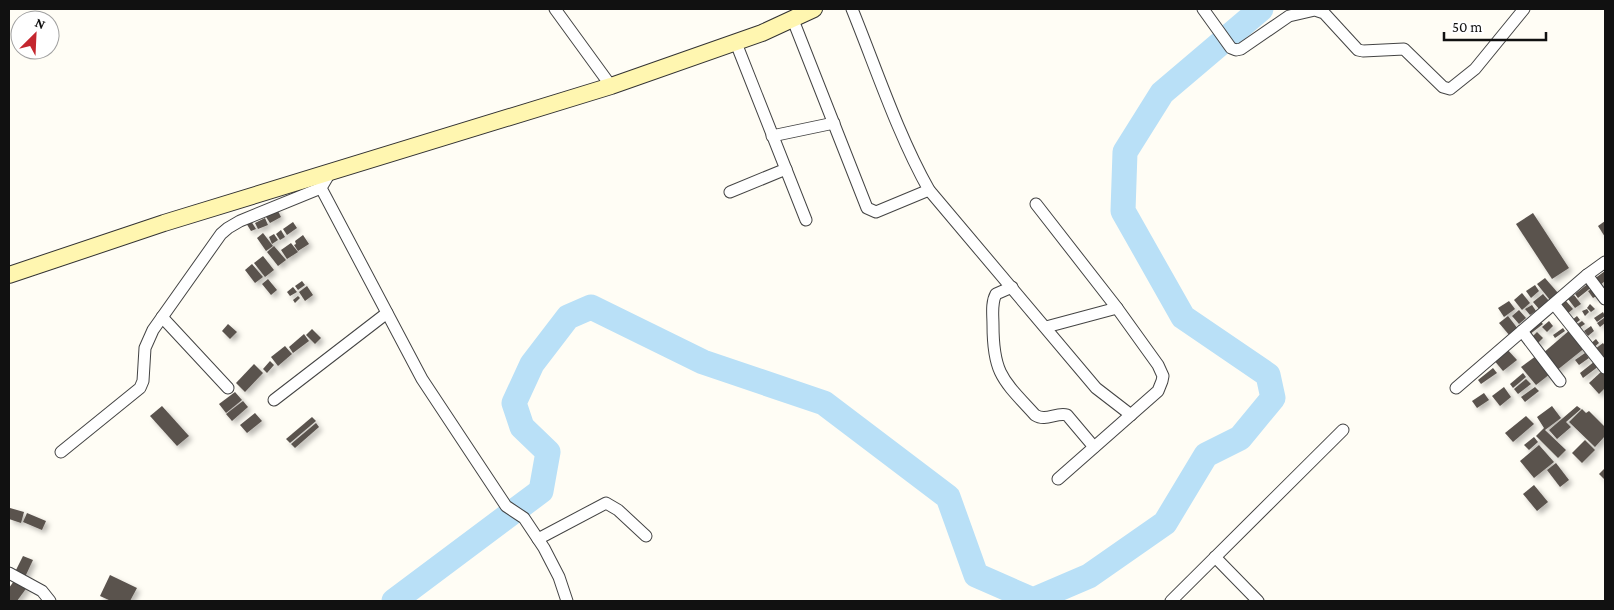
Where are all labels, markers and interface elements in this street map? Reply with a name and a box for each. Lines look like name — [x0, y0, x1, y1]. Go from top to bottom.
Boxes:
north arrow — [10, 10, 60, 60]
scale bar — [1444, 10, 1546, 42]
text: N — [33, 14, 48, 33]
text: 50 m — [1452, 19, 1482, 35]

